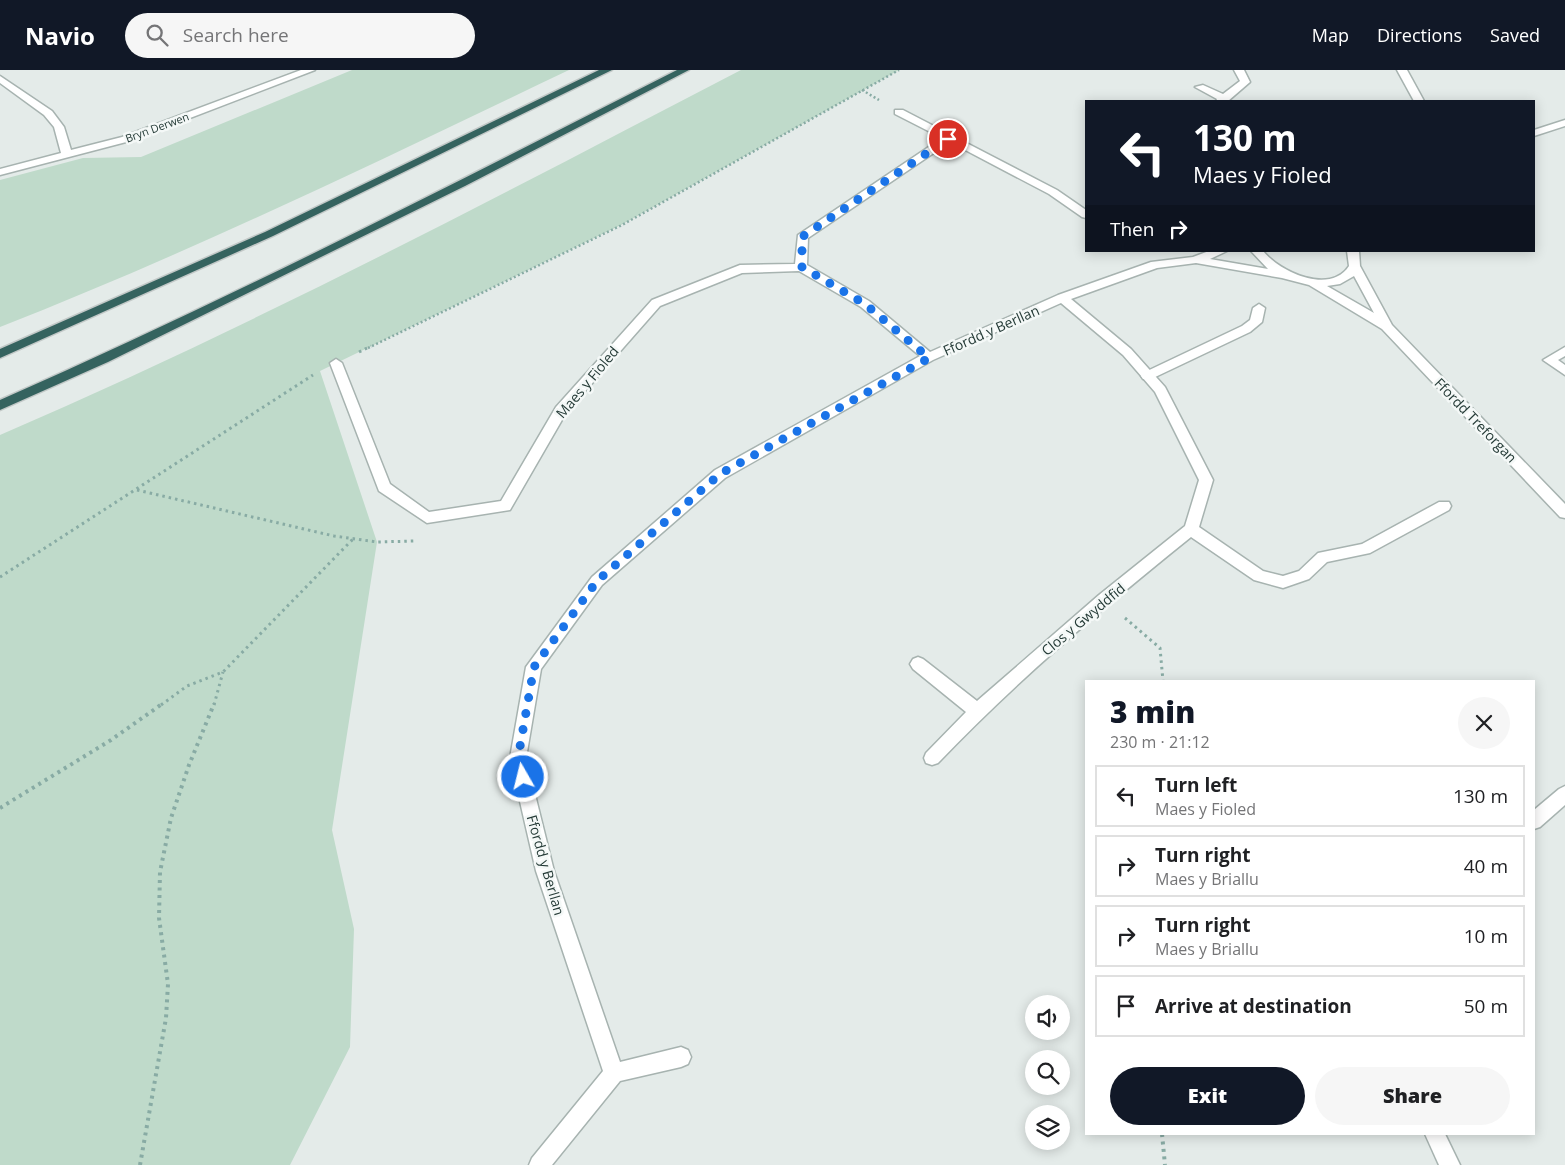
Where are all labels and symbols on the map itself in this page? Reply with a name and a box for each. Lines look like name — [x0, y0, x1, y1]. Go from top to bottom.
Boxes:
street label: Bryn Derwen — [123, 109, 191, 145]
pin — [927, 118, 969, 160]
street label: Ffordd y Berllan — [940, 300, 1042, 360]
street label: Maes y Fioled — [551, 342, 623, 422]
street label: Ffordd Treforgan — [1431, 373, 1521, 467]
street label: Clos y Gwyddfid — [1037, 578, 1129, 660]
position arrow — [496, 750, 548, 802]
street label: Ffordd y Berllan — [523, 813, 569, 917]

